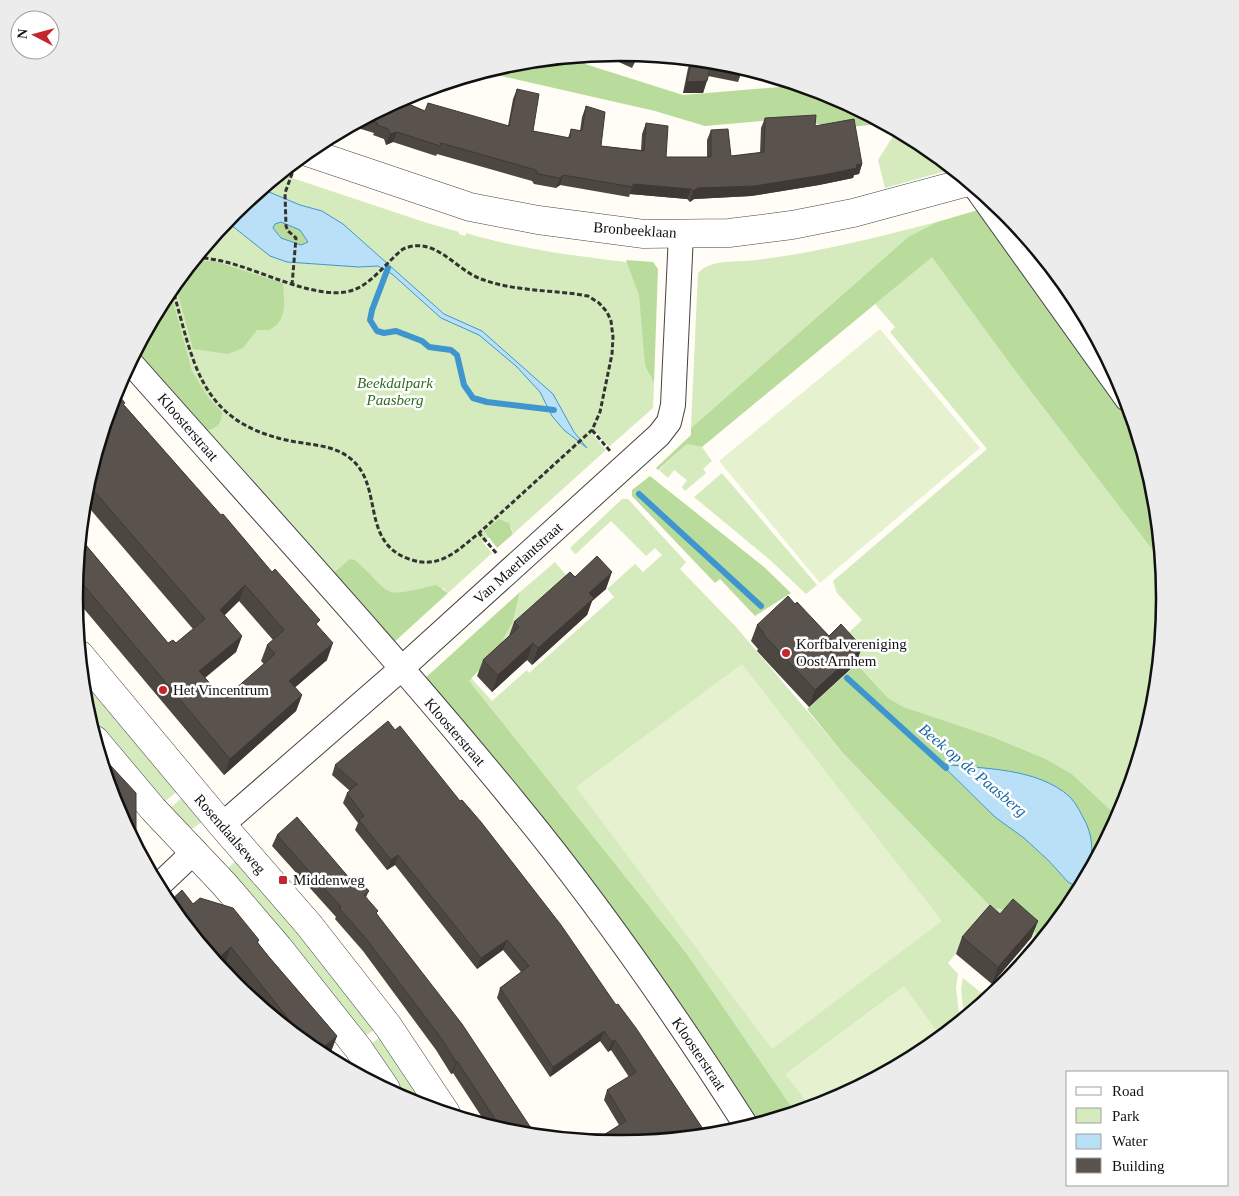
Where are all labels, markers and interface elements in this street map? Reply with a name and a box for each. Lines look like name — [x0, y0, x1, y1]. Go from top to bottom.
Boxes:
north arrow — [10, 10, 60, 60]
text: N — [15, 28, 31, 40]
street label: Bronbeeklaan — [593, 219, 678, 241]
park label: Beekdalpark Paasberg — [357, 375, 433, 408]
street label: Kloosterstraat — [154, 390, 222, 465]
street label: Van Maerlantstraat — [470, 518, 566, 607]
place label: Korfbalvereniging Oost Arnhem — [796, 636, 907, 669]
marker: Korfbalvereniging Oost Arnhem — [780, 647, 792, 659]
place label: Het Vincentrum — [173, 682, 269, 698]
marker: Het Vincentrum — [157, 684, 169, 696]
street label: Kloosterstraat — [421, 695, 489, 770]
water label: Beek op de Paasberg — [915, 720, 1030, 821]
street label: Rosendaalseweg — [191, 791, 269, 877]
place label: Middenweg — [293, 872, 365, 888]
marker: Middenweg — [277, 874, 289, 886]
street label: Kloosterstraat — [669, 1015, 730, 1094]
legend — [1066, 1071, 1229, 1186]
text: Road — [1112, 1083, 1144, 1099]
text: Park — [1112, 1108, 1140, 1124]
text: Water — [1112, 1133, 1147, 1149]
text: Building — [1112, 1158, 1165, 1174]

